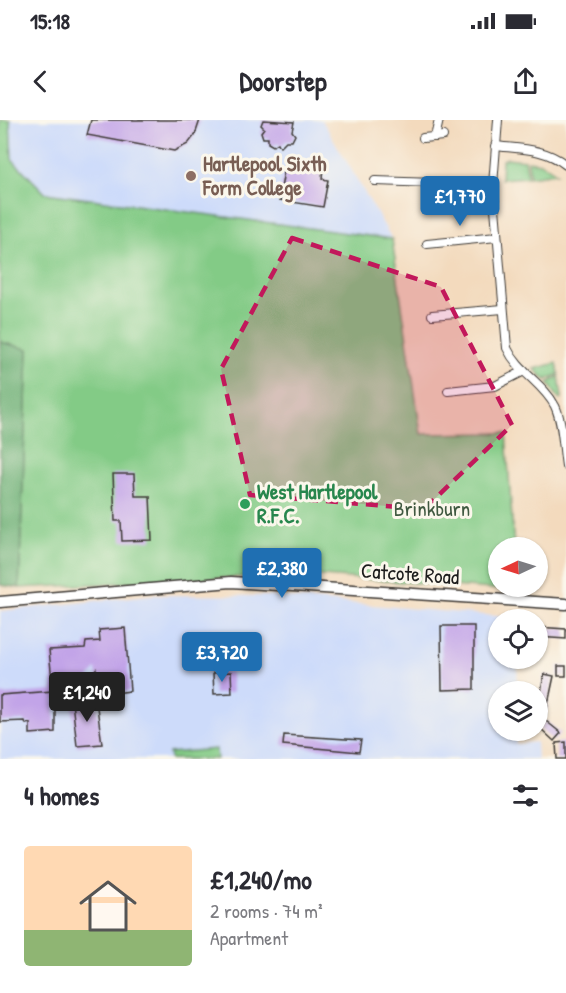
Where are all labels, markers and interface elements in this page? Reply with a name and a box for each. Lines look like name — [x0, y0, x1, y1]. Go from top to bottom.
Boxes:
text: 15:18 — [30, 6, 70, 36]
text: Doorstep — [240, 63, 326, 99]
icon: back — [24, 65, 57, 98]
icon: share — [509, 65, 542, 98]
place label: Hartlepool Sixth Form College — [202, 149, 327, 203]
marker: Hartlepool Sixth Form College — [184, 169, 198, 183]
pin: £1,770 — [411, 176, 509, 227]
text: £1,770 — [434, 182, 486, 209]
place label: West Hartlepool R.F.C. — [257, 477, 378, 530]
park label: Brinkburn — [394, 494, 470, 523]
marker: West Hartlepool R.F.C. — [238, 497, 252, 511]
north arrow — [488, 537, 548, 597]
map controls — [488, 537, 548, 741]
pin: £2,380 — [233, 548, 331, 599]
text: £2,380 — [257, 554, 307, 581]
street label: Catcote Road — [360, 556, 460, 591]
button: locate — [488, 609, 548, 669]
pin: £3,720 — [173, 632, 271, 683]
text: £3,720 — [196, 638, 248, 665]
pin: £1,240 — [38, 672, 136, 723]
text: £1,240 — [63, 678, 111, 705]
button: layers — [488, 681, 548, 741]
text: 4 homes — [24, 778, 99, 813]
icon: filters — [509, 779, 542, 812]
text: £1,240/mo — [210, 862, 312, 897]
icon: home — [72, 870, 144, 942]
text: 2 rooms · 74 m² — [210, 897, 322, 924]
text: Apartment — [210, 924, 288, 951]

